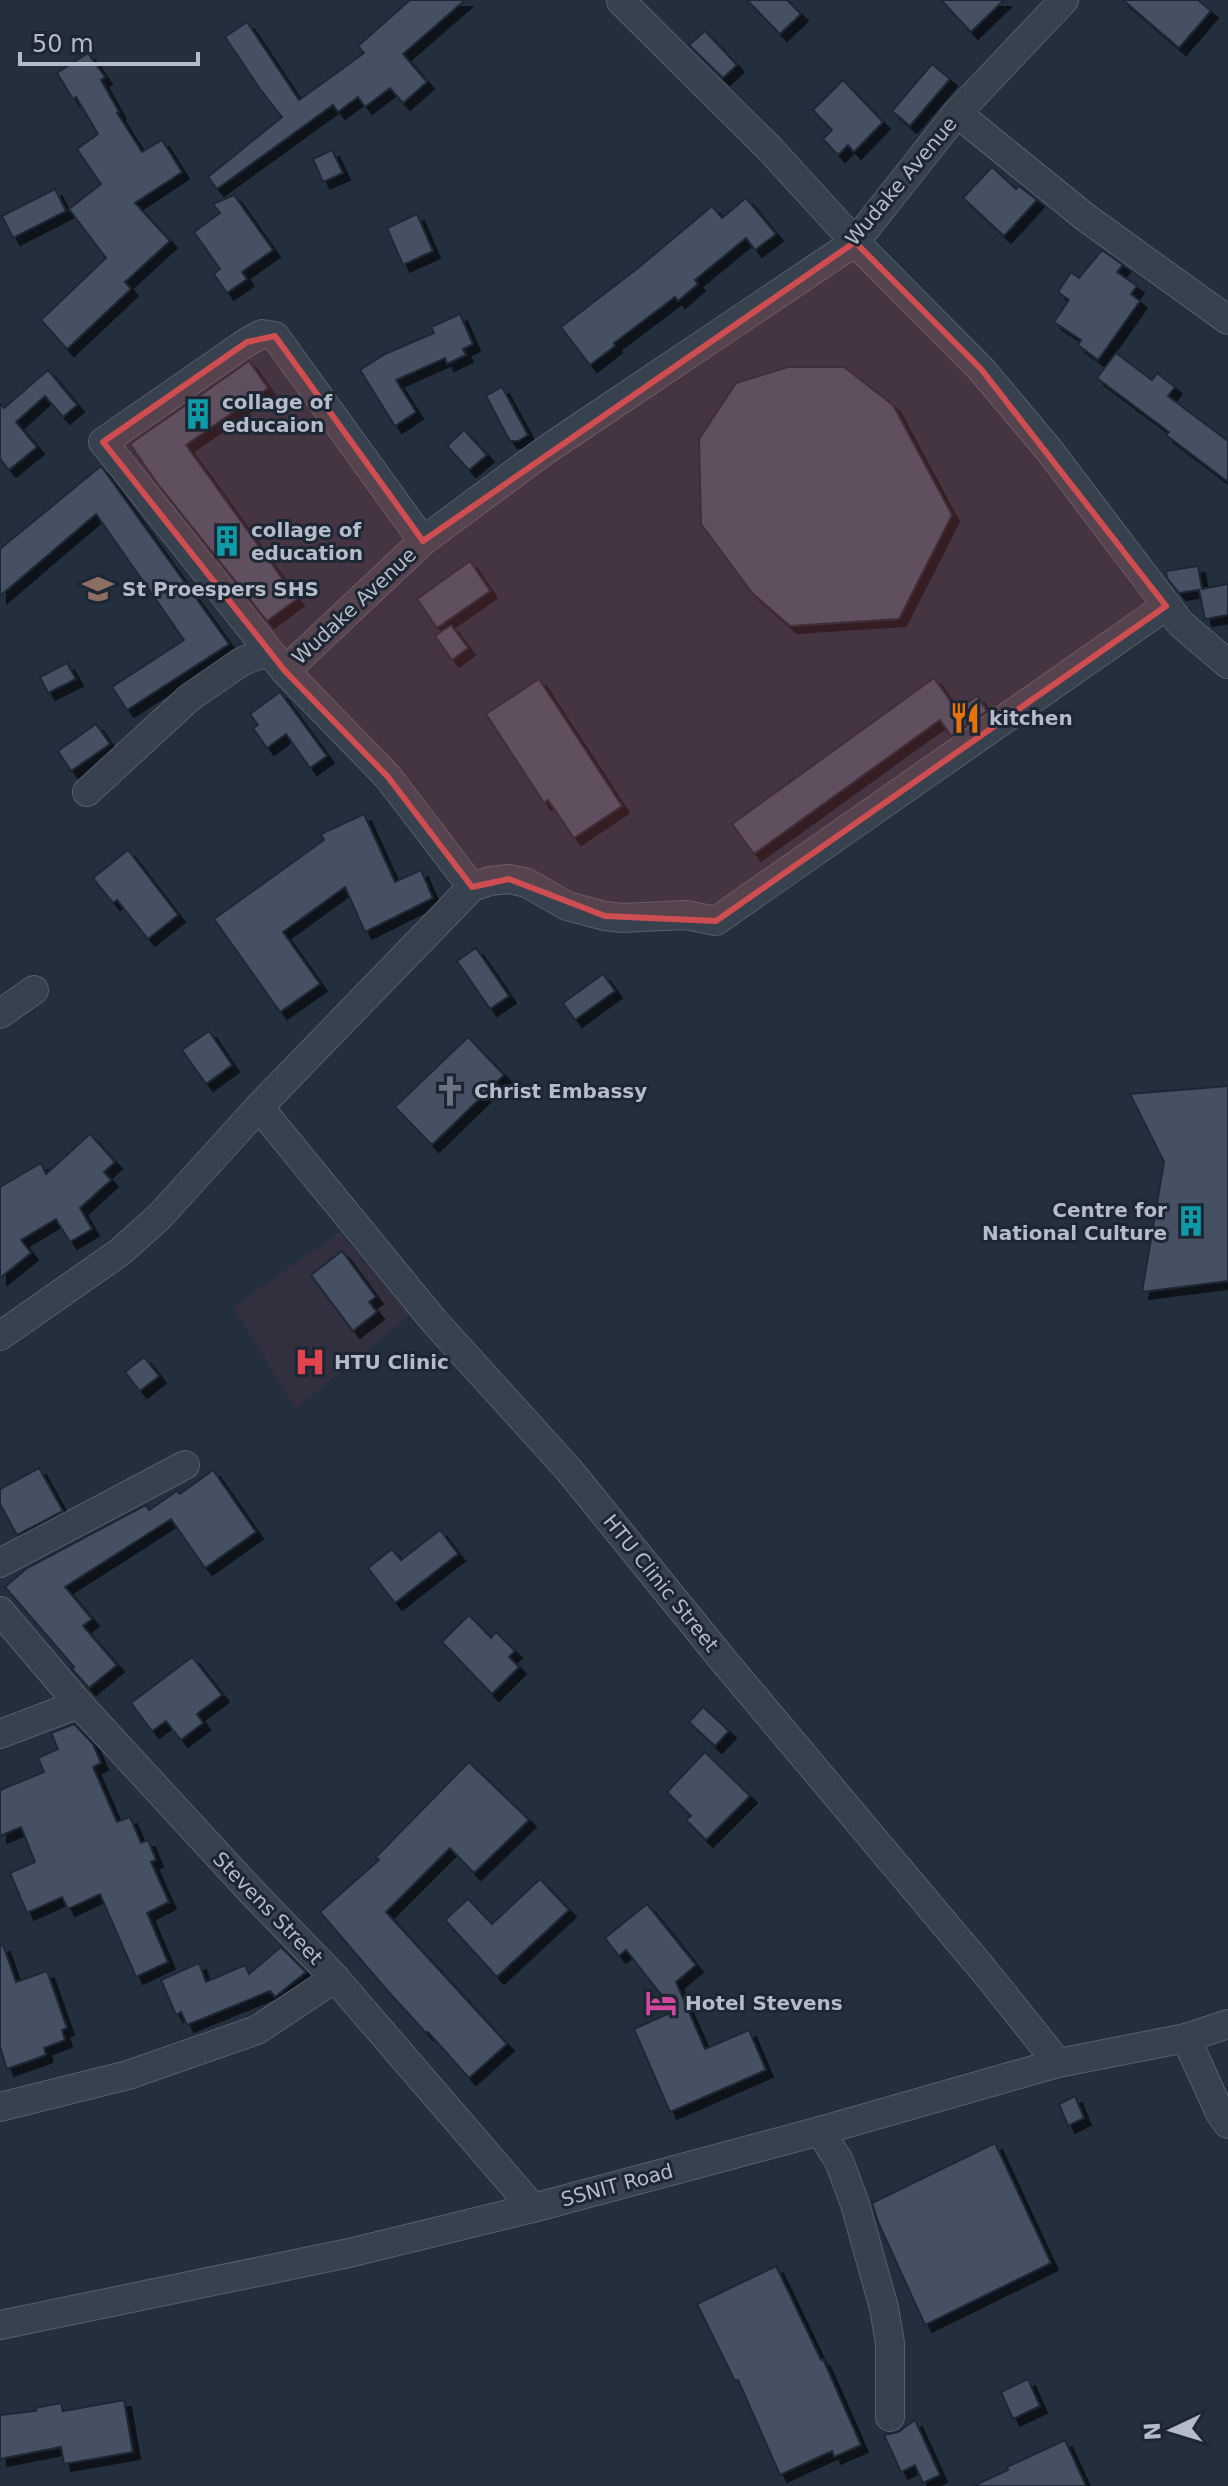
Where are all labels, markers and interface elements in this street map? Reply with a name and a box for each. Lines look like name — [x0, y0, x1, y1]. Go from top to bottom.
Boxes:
scale bar — [20, 16, 198, 66]
text: 50 m — [32, 30, 94, 58]
street label: Wudake Avenue — [840, 112, 962, 250]
place label: collage of educaion — [222, 390, 332, 437]
building icon: collage of educaion — [181, 397, 215, 431]
place label: collage of education — [251, 518, 363, 565]
building icon: collage of education — [210, 524, 244, 558]
street label: Wudake Avenue — [287, 542, 421, 670]
school or university icon: St Proespers SHS — [81, 572, 115, 606]
place label: St Proespers SHS — [122, 577, 319, 601]
restaurant icon: kitchen — [948, 701, 982, 735]
place label: kitchen — [989, 706, 1073, 730]
church icon: Christ Embassy — [433, 1074, 467, 1108]
place label: Christ Embassy — [474, 1079, 647, 1103]
place label: Centre for National Culture — [982, 1198, 1167, 1245]
building icon: Centre for National Culture — [1174, 1204, 1208, 1238]
hospital icon: HTU Clinic — [293, 1345, 327, 1379]
place label: HTU Clinic — [334, 1350, 449, 1374]
street label: HTU Clinic Street — [598, 1510, 724, 1657]
street label: Stevens Street — [208, 1847, 328, 1969]
hotel icon: Hotel Stevens — [644, 1986, 678, 2020]
place label: Hotel Stevens — [685, 1991, 843, 2015]
street label: SSNIT Road — [558, 2159, 676, 2211]
north arrow — [1132, 2390, 1212, 2470]
text: N — [1139, 2421, 1166, 2441]

